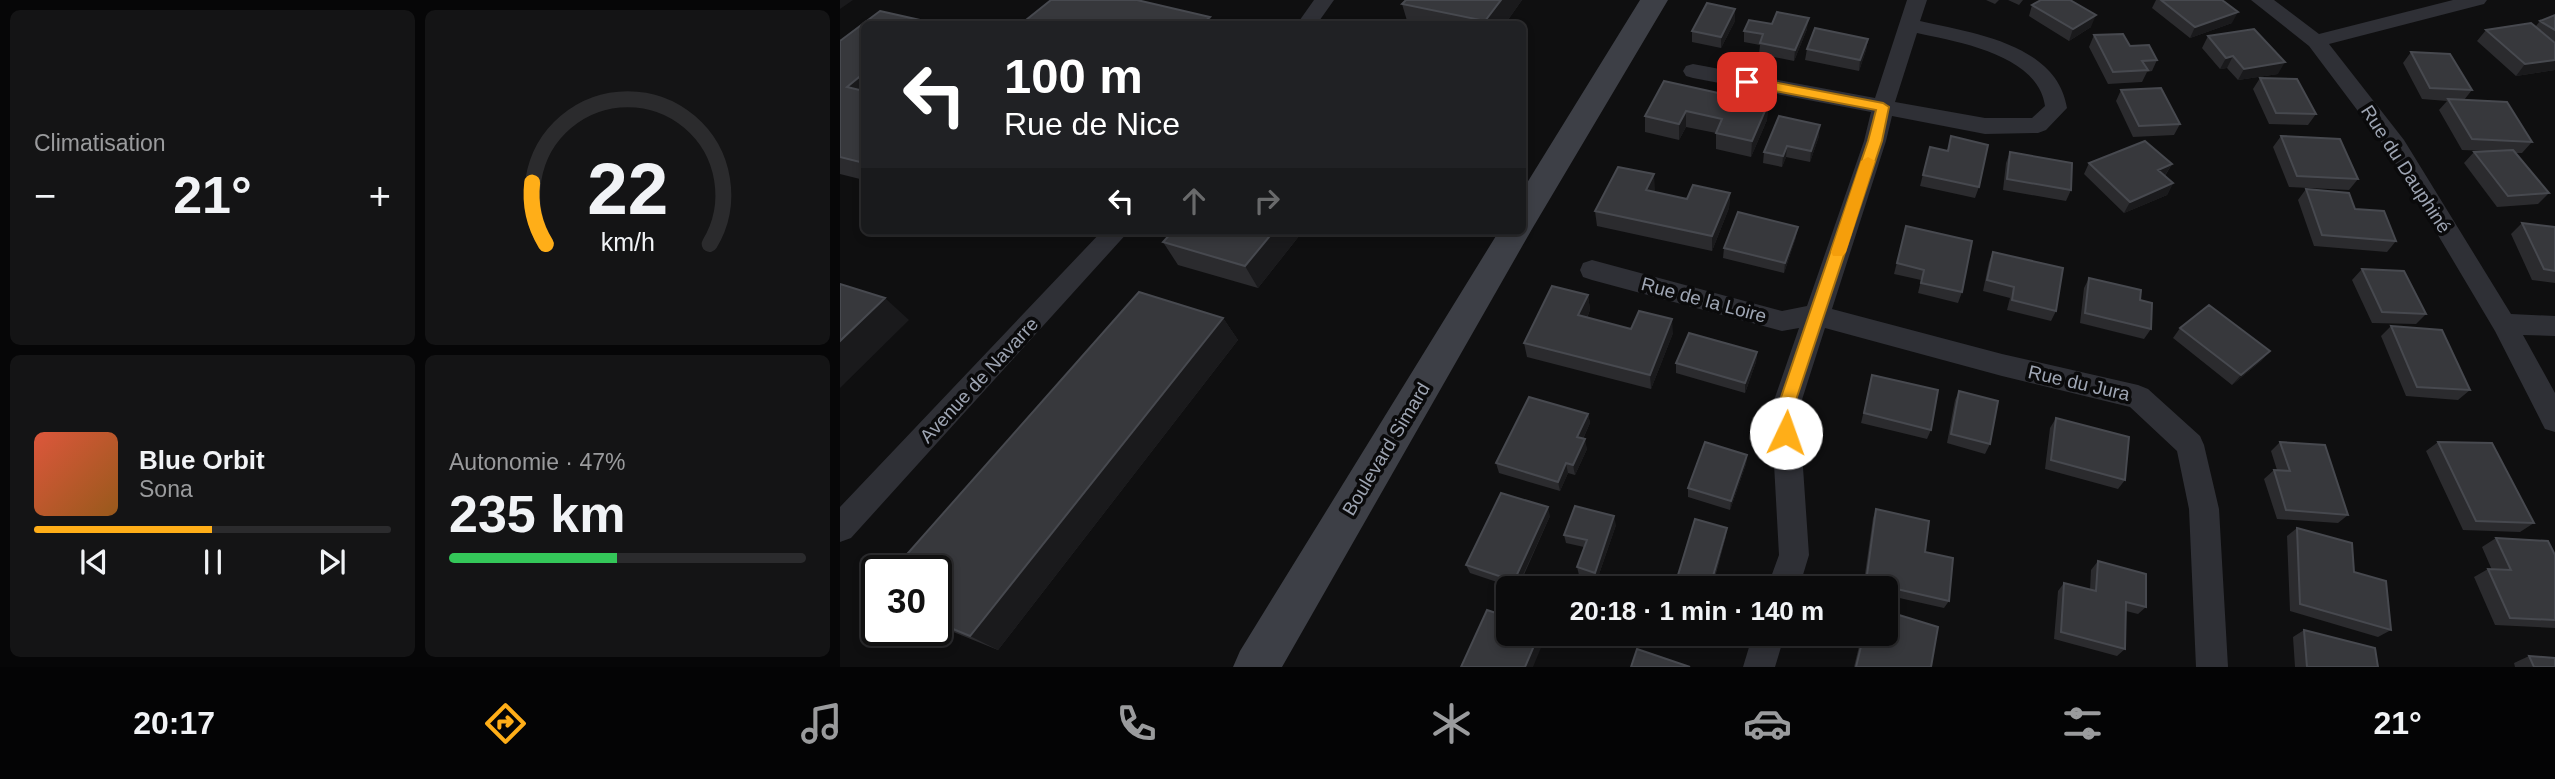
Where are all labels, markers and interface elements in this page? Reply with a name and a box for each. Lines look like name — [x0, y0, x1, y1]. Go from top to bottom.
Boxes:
icon: left — [889, 49, 980, 140]
text: 100 m — [1004, 49, 1143, 103]
pin — [1717, 52, 1777, 112]
icon: arrive — [1728, 63, 1766, 101]
street label: Rue du Dauphiné — [2357, 101, 2455, 237]
text: Rue de Nice — [1004, 106, 1180, 142]
text: Climatisation — [34, 130, 166, 156]
text: 22 — [587, 148, 668, 229]
text: 21° — [173, 166, 252, 224]
text: − — [34, 175, 56, 217]
text: + — [369, 175, 391, 217]
icon: left — [1102, 182, 1140, 220]
icon: ahead — [1175, 182, 1213, 220]
icon: right — [1248, 182, 1286, 220]
text: km/h — [600, 227, 655, 255]
street label: Rue de la Loire — [1639, 273, 1769, 327]
street label: Avenue de Navarre — [916, 313, 1042, 447]
street label: Rue du Jura — [2026, 361, 2132, 405]
street label: Boulevard Simard — [1338, 379, 1434, 519]
position arrow — [1749, 396, 1823, 470]
text: Blue Orbit — [139, 445, 265, 475]
text: Autonomie · 47% — [449, 449, 625, 475]
text: Sona — [139, 476, 193, 502]
text: 235 km — [449, 485, 625, 543]
icon: previous — [75, 543, 113, 581]
icon: pause — [194, 543, 232, 581]
icon: next — [313, 543, 351, 581]
speed limit sign: 30 — [861, 555, 952, 646]
text: 20:18 · 1 min · 140 m — [1570, 596, 1824, 626]
icon: directions — [481, 699, 530, 748]
icon: music — [797, 699, 846, 748]
icon: phone — [1112, 699, 1161, 748]
icon: climate — [1427, 699, 1476, 748]
icon: car — [1743, 699, 1792, 748]
icon: filters — [2058, 699, 2107, 748]
text: 20:17 — [133, 705, 215, 741]
text: 21° — [2373, 705, 2422, 741]

